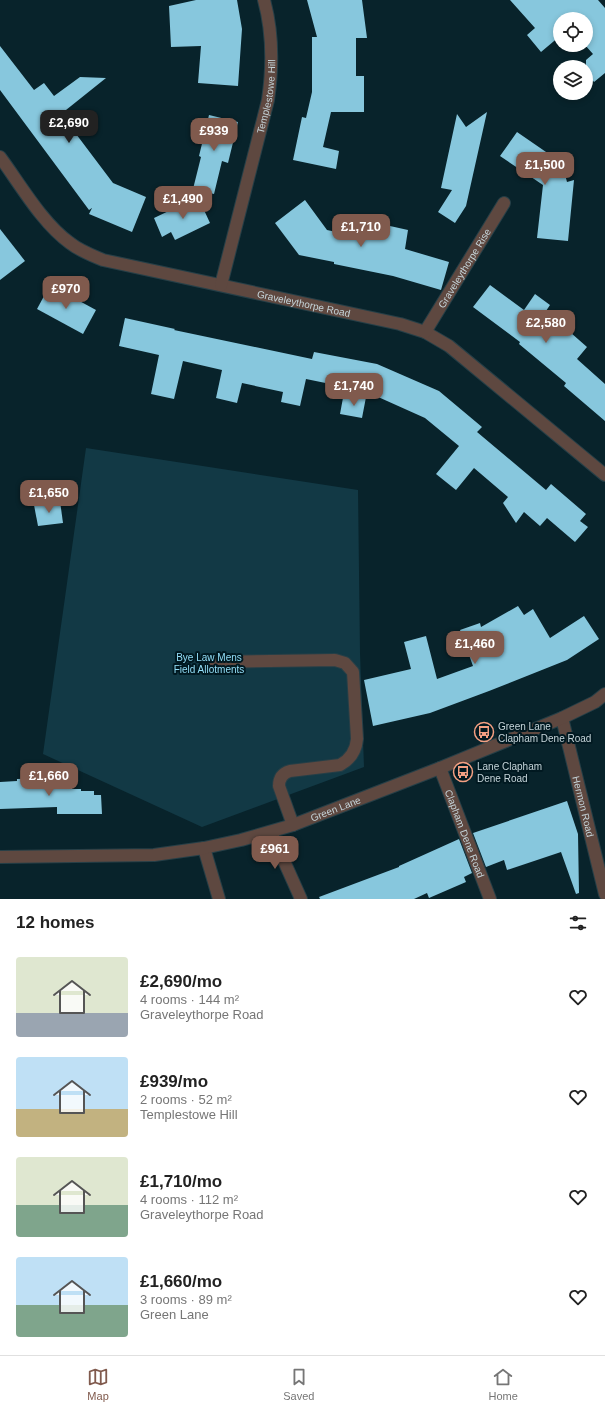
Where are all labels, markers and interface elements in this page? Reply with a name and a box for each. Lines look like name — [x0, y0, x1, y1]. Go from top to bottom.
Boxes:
map controls — [553, 12, 593, 100]
button: locate — [553, 12, 593, 52]
street label: Templestowe Hill — [255, 59, 277, 135]
button: layers — [553, 60, 593, 100]
pin: £2,690 — [36, 110, 102, 144]
text: £2,690 — [49, 115, 89, 130]
pin: £939 — [190, 118, 238, 152]
text: £939 — [200, 123, 228, 138]
pin: £1,500 — [512, 152, 578, 186]
text: £1,500 — [525, 157, 565, 172]
pin: £1,490 — [150, 186, 216, 220]
text: £1,490 — [163, 191, 203, 206]
pin: £1,710 — [328, 214, 394, 248]
text: £1,710 — [341, 219, 381, 234]
street label: Graveleythorpe Rise — [436, 226, 493, 310]
pin: £970 — [42, 276, 90, 310]
text: £970 — [52, 281, 80, 296]
street label: Graveleythorpe Road — [256, 288, 351, 319]
pin: £2,580 — [513, 310, 579, 344]
text: £2,580 — [526, 315, 566, 330]
pin: £1,740 — [321, 373, 387, 407]
text: £1,740 — [334, 378, 374, 393]
pin: £1,650 — [16, 480, 82, 514]
text: £1,650 — [29, 485, 69, 500]
pin: £1,460 — [442, 631, 508, 665]
text: £1,460 — [455, 636, 495, 651]
park label: Bye Law Mens Field Allotments — [174, 652, 244, 675]
bus stop icon: Green Lane Clapham Dene Road — [473, 721, 495, 743]
place label: Green Lane Clapham Dene Road — [498, 721, 591, 744]
bus stop icon: Lane Clapham Dene Road — [452, 761, 474, 783]
place label: Lane Clapham Dene Road — [477, 761, 542, 784]
pin: £1,660 — [16, 763, 82, 797]
text: £1,660 — [29, 768, 69, 783]
street label: Hermon Road — [570, 775, 596, 838]
street label: Clapham Dene Road — [443, 788, 486, 879]
street label: Green Lane — [309, 794, 363, 824]
pin: £961 — [251, 836, 299, 870]
text: £961 — [261, 841, 289, 856]
icon: filters — [567, 912, 589, 934]
text: 12 homes — [16, 913, 94, 932]
text: £2,690/mo — [140, 972, 222, 991]
icon: home — [48, 973, 96, 1021]
icon: heart — [567, 986, 589, 1008]
text: 4 rooms · 144 m² — [140, 992, 239, 1007]
text: Graveleythorpe Road — [140, 1007, 264, 1022]
text: £939/mo — [140, 1072, 208, 1091]
icon: home — [48, 1073, 96, 1121]
icon: heart — [567, 1086, 589, 1108]
text: 2 rooms · 52 m² — [140, 1092, 232, 1107]
text: Templestowe Hill — [140, 1107, 238, 1122]
text: £1,710/mo — [140, 1172, 222, 1191]
icon: home — [48, 1173, 96, 1221]
icon: heart — [567, 1186, 589, 1208]
text: 4 rooms · 112 m² — [140, 1192, 238, 1207]
text: Graveleythorpe Road — [140, 1207, 264, 1222]
text: £1,660/mo — [140, 1272, 222, 1291]
icon: home — [48, 1273, 96, 1321]
icon: heart — [567, 1286, 589, 1308]
text: 3 rooms · 89 m² — [140, 1292, 232, 1307]
text: Green Lane — [140, 1307, 209, 1322]
tab: Map — [87, 1366, 109, 1402]
tab: Saved — [283, 1366, 314, 1402]
tab: Home — [489, 1366, 518, 1402]

